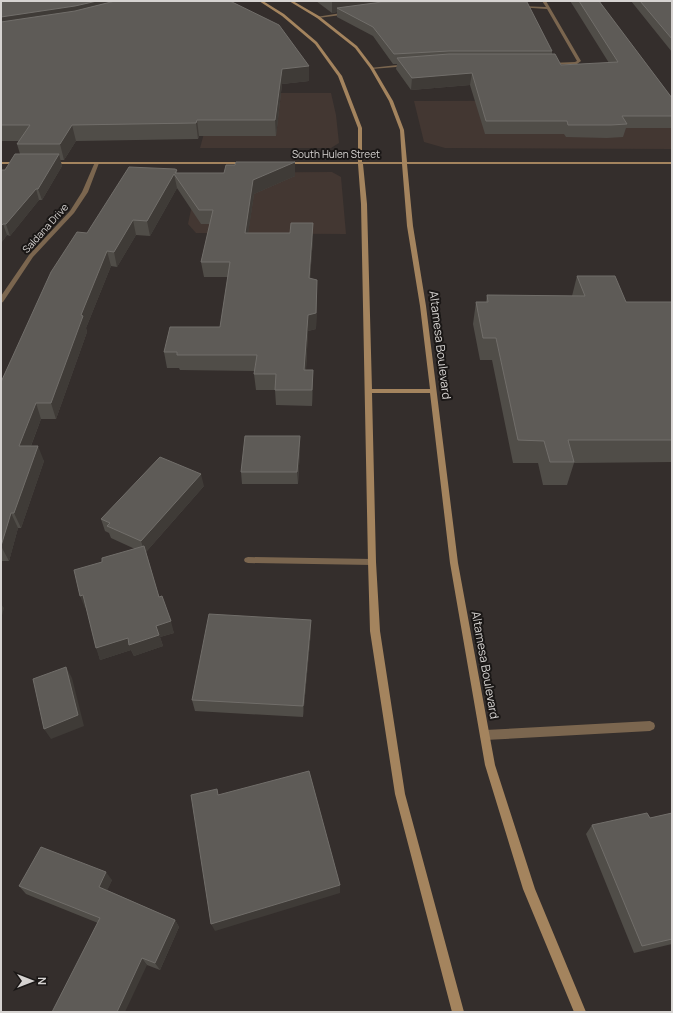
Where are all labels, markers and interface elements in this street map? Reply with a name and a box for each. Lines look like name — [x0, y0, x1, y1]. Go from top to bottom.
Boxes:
street label: South Hulen Street — [292, 147, 380, 161]
street label: Saldana Drive — [19, 200, 71, 256]
street label: Altamesa Boulevard — [425, 290, 456, 400]
street label: Altamesa Boulevard — [468, 610, 503, 720]
north arrow — [12, 961, 52, 1001]
text: N — [35, 977, 50, 985]

